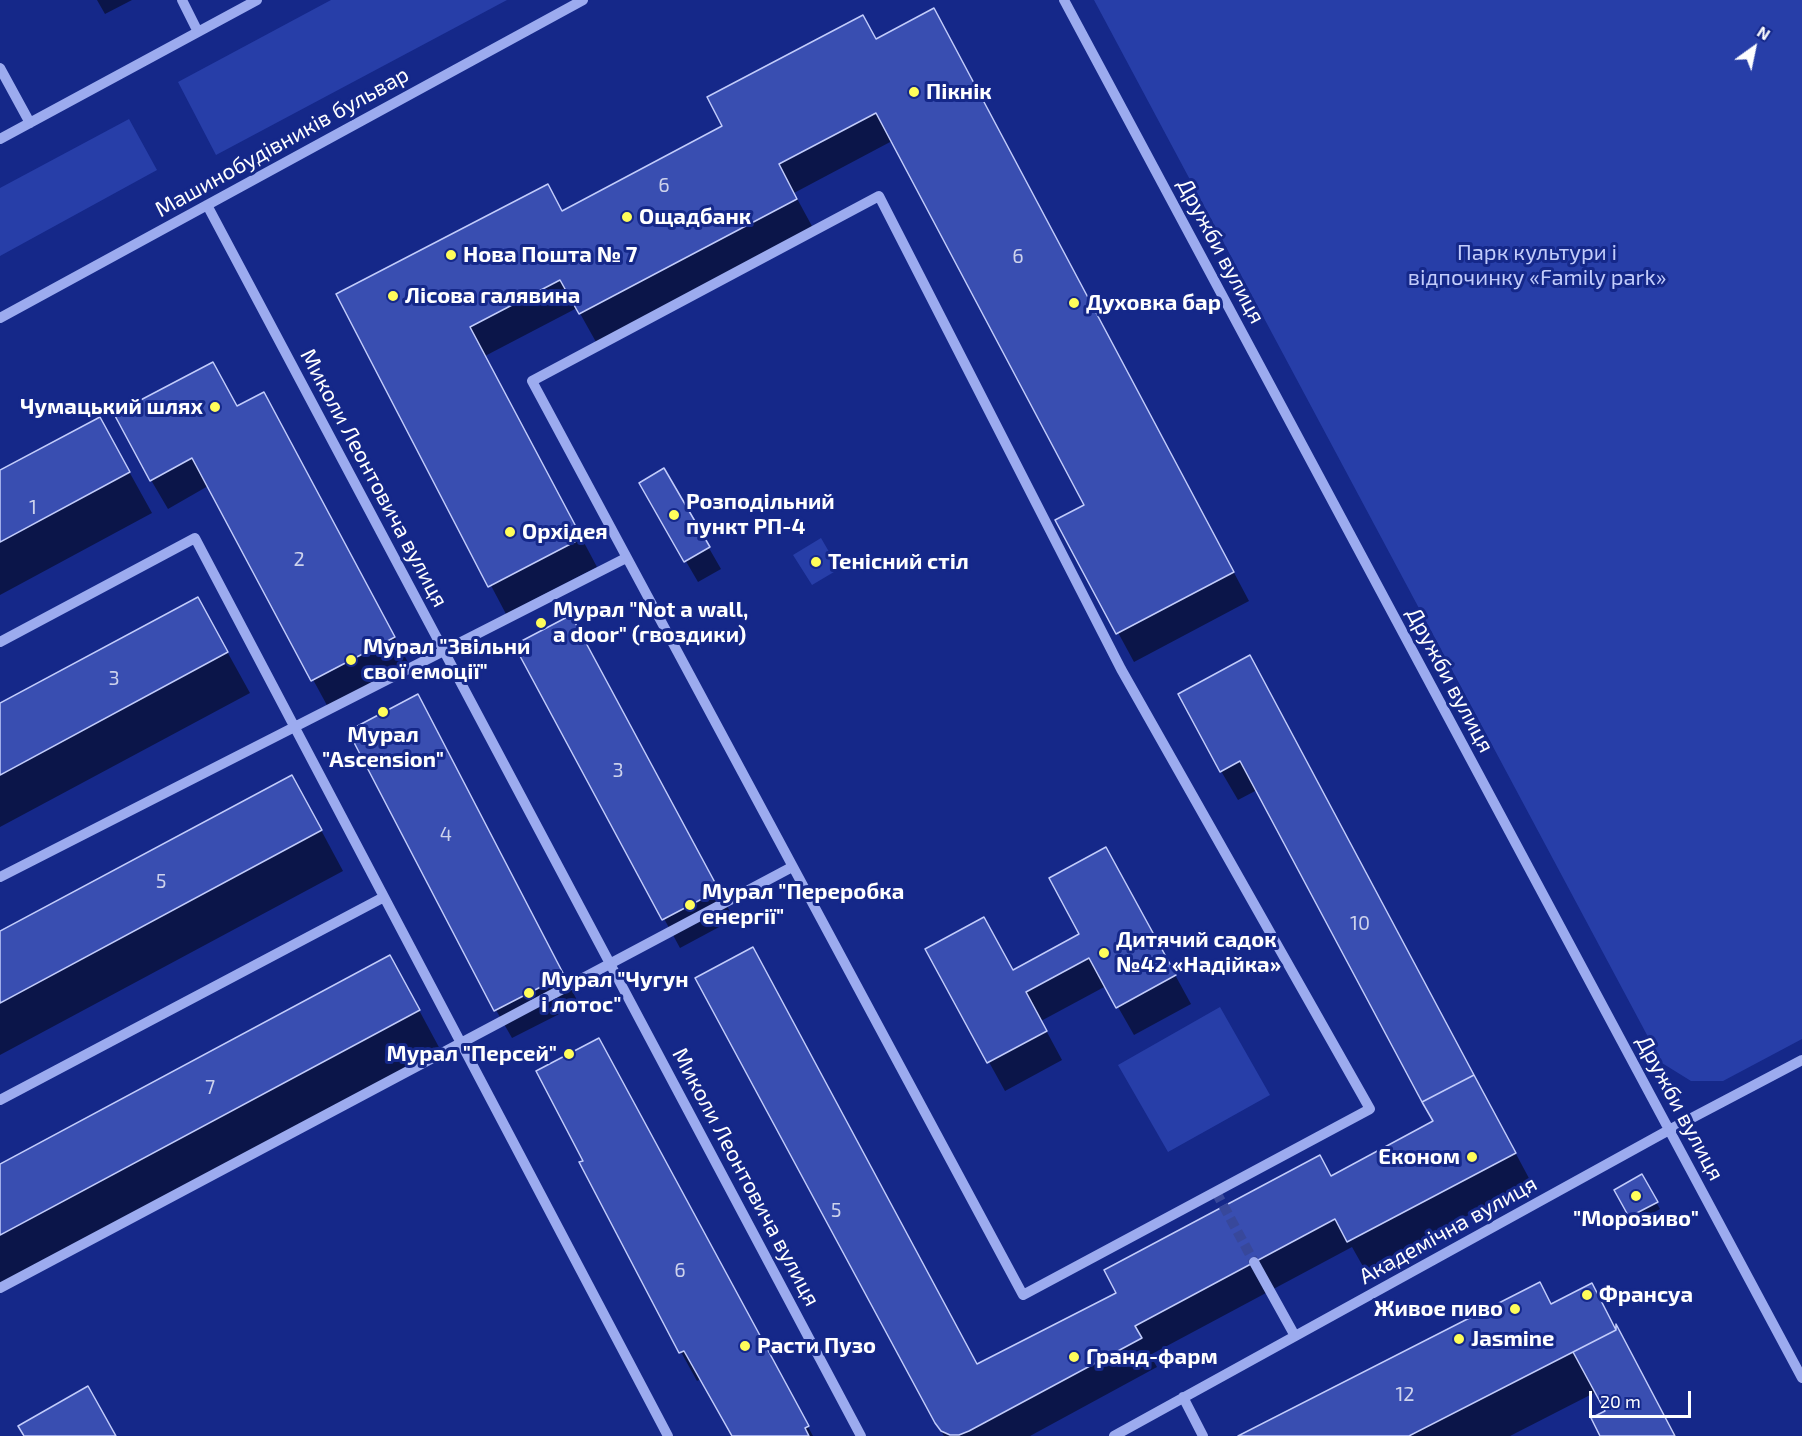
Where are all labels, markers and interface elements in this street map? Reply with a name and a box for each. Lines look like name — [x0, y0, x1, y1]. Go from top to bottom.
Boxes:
north arrow — [1724, 18, 1784, 78]
text: N — [1754, 21, 1774, 44]
street label: Машинобудівників бульвар — [151, 61, 413, 223]
place label: Пікнік — [926, 79, 992, 105]
marker: Пікнік — [907, 85, 921, 99]
house number: 6 — [658, 173, 670, 197]
street label: Дружби вулиця — [1172, 174, 1270, 328]
place label: Ощадбанк — [639, 204, 751, 230]
marker: Ощадбанк — [620, 210, 634, 224]
park label: Парк культури і відпочинку «Family park» — [1408, 240, 1666, 292]
place label: Нова Пошта № 7 — [463, 242, 637, 268]
house number: 6 — [1012, 244, 1024, 268]
marker: Нова Пошта № 7 — [444, 248, 458, 262]
place label: Лісова галявина — [405, 283, 580, 309]
marker: Лісова галявина — [386, 289, 400, 303]
place label: Духовка бар — [1086, 290, 1221, 316]
marker: Духовка бар — [1067, 296, 1081, 310]
street label: Миколи Леонтовича вулиця — [295, 344, 453, 612]
place label: Чумацький шлях — [20, 394, 203, 420]
marker: Чумацький шлях — [208, 400, 222, 414]
place label: Розподільний пункт РП-4 — [686, 489, 835, 540]
house number: 1 — [29, 495, 37, 519]
marker: Розподільний пункт РП-4 — [667, 508, 681, 522]
place label: Орхідея — [522, 519, 608, 545]
marker: Орхідея — [503, 525, 517, 539]
house number: 2 — [293, 547, 305, 571]
place label: Тенісний стіл — [828, 549, 969, 575]
marker: Тенісний стіл — [809, 555, 823, 569]
place label: Мурал "Not a wall, a door" (гвоздики) — [553, 597, 748, 648]
street label: Дружби вулиця — [1401, 603, 1499, 757]
marker: Мурал "Not a wall, a door" (гвоздики) — [534, 616, 548, 630]
place label: Мурал "Звільни свої емоції" — [363, 634, 530, 686]
marker: Мурал "Звільни свої емоції" — [344, 653, 358, 667]
house number: 3 — [108, 666, 120, 690]
marker: Мурал "Ascension" — [376, 705, 390, 719]
place label: Мурал "Ascension" — [322, 722, 444, 774]
house number: 3 — [612, 758, 624, 782]
house number: 4 — [440, 822, 452, 846]
house number: 5 — [156, 869, 166, 893]
place label: Мурал "Переробка енергії" — [702, 879, 904, 930]
marker: Мурал "Переробка енергії" — [683, 898, 697, 912]
house number: 10 — [1350, 911, 1370, 935]
place label: Дитячий садок №42 «Надійка» — [1116, 927, 1281, 978]
marker: Дитячий садок №42 «Надійка» — [1097, 946, 1111, 960]
place label: Мурал "Чугун і лотос" — [541, 967, 689, 1018]
marker: Мурал "Чугун і лотос" — [522, 986, 536, 1000]
street label: Дружби вулиця — [1631, 1031, 1729, 1185]
place label: Мурал "Персей" — [386, 1041, 557, 1067]
street label: Миколи Леонтовича вулиця — [667, 1043, 825, 1311]
marker: Мурал "Персей" — [562, 1047, 576, 1061]
house number: 7 — [205, 1075, 215, 1099]
place label: Економ — [1378, 1144, 1460, 1170]
marker: Економ — [1465, 1150, 1479, 1164]
street label: Академічна вулиця — [1355, 1170, 1541, 1290]
marker: "Морозиво" — [1629, 1189, 1643, 1203]
house number: 5 — [831, 1198, 841, 1222]
place label: "Морозиво" — [1573, 1206, 1699, 1232]
house number: 6 — [674, 1258, 686, 1282]
place label: Франсуа — [1599, 1282, 1693, 1308]
marker: Франсуа — [1580, 1288, 1594, 1302]
place label: Живое пиво — [1374, 1296, 1503, 1322]
marker: Живое пиво — [1508, 1302, 1522, 1316]
place label: Jasmine — [1471, 1326, 1554, 1352]
marker: Jasmine — [1452, 1332, 1466, 1346]
place label: Расти Пузо — [757, 1333, 876, 1359]
marker: Расти Пузо — [738, 1339, 752, 1353]
place label: Гранд-фарм — [1086, 1344, 1218, 1370]
marker: Гранд-фарм — [1067, 1350, 1081, 1364]
scale bar — [1592, 1379, 1694, 1417]
house number: 12 — [1395, 1382, 1415, 1406]
text: 20 m — [1600, 1390, 1641, 1412]

